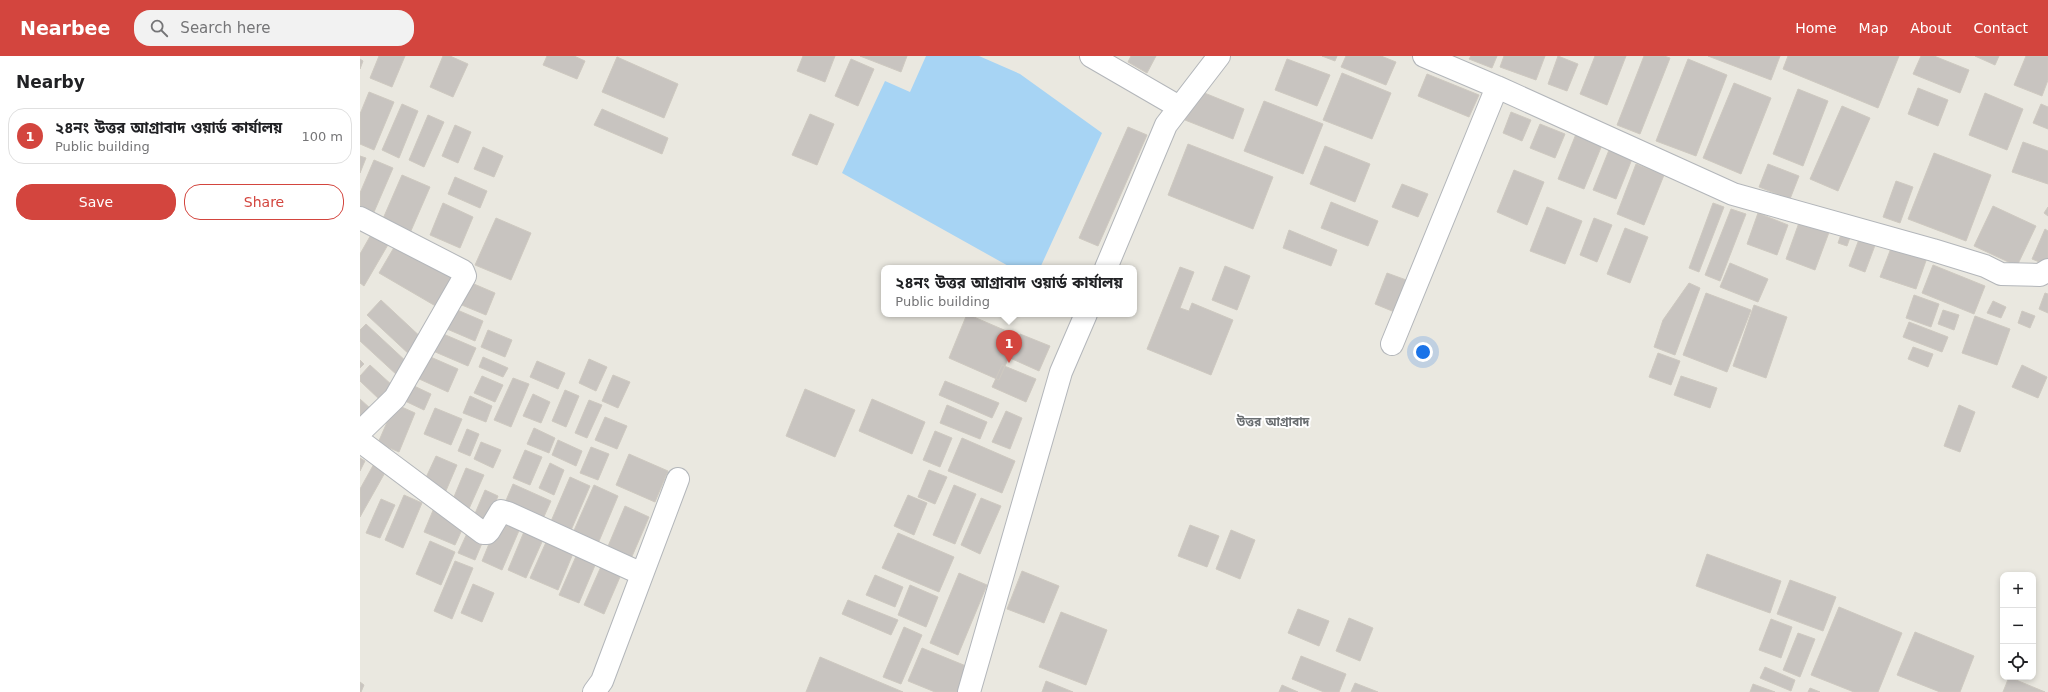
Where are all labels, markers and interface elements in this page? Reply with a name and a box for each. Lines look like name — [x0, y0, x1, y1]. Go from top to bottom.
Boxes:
search box — [134, 10, 414, 46]
text: Nearbee — [20, 17, 110, 39]
icon: search — [148, 17, 170, 39]
text: Search here — [180, 19, 270, 37]
text: Home — [1795, 20, 1837, 36]
text: Map — [1859, 20, 1888, 36]
text: About — [1910, 20, 1952, 36]
text: Contact — [1974, 20, 2028, 36]
text: Nearby — [16, 72, 85, 92]
text: ২৪নং উত্তর আগ্রাবাদ ওয়ার্ড কার্যালয় — [55, 119, 282, 137]
text: 1 — [25, 129, 35, 144]
text: 100 m — [301, 129, 343, 144]
text: Public building — [55, 139, 150, 154]
button: Save — [16, 184, 176, 220]
button: Share — [184, 184, 344, 220]
popup — [881, 265, 1137, 317]
text: ২৪নং উত্তর আগ্রাবাদ ওয়ার্ড কার্যালয় — [895, 274, 1123, 292]
text: Public building — [895, 294, 990, 309]
pin: 1 — [996, 330, 1022, 363]
your location — [1413, 342, 1433, 362]
district label: উত্তর আগ্রাবাদ — [1236, 414, 1310, 429]
map controls — [2000, 572, 2036, 680]
button: + — [2000, 572, 2036, 608]
button: − — [2000, 608, 2036, 644]
button: locate — [2000, 644, 2036, 680]

